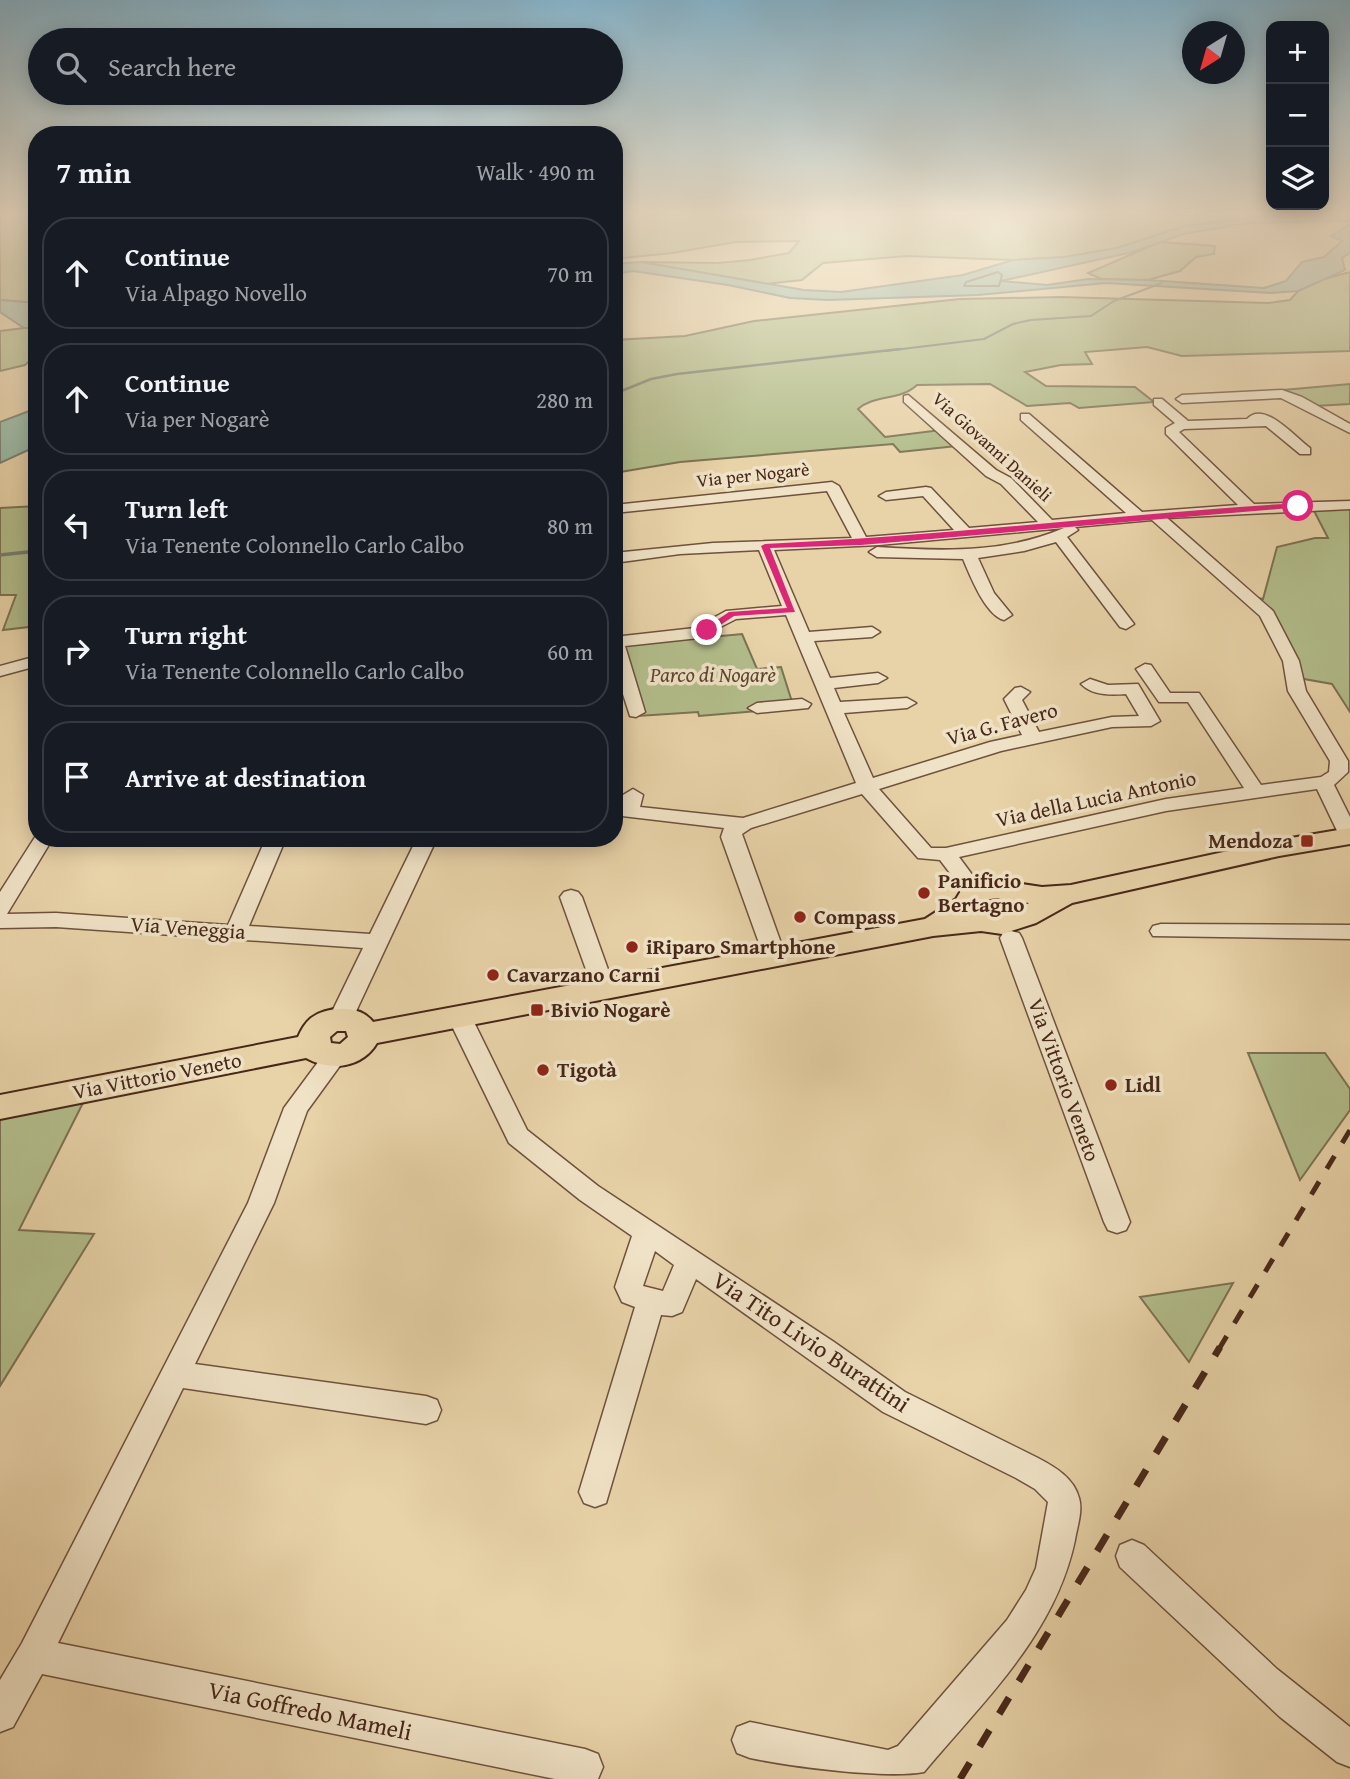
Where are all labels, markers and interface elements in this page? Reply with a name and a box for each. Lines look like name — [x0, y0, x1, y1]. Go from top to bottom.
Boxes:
north arrow — [1182, 21, 1245, 84]
map controls — [1266, 21, 1329, 210]
button: + — [1266, 21, 1329, 84]
search box — [28, 28, 623, 105]
text: Search here — [108, 47, 236, 86]
icon: search — [52, 48, 90, 86]
button: − — [1266, 84, 1329, 147]
button: layers — [1266, 147, 1329, 210]
text: 7 min — [56, 150, 131, 194]
text: Walk · 490 m — [476, 155, 595, 188]
text: Continue — [125, 237, 230, 276]
icon: ahead — [58, 254, 96, 292]
text: 70 m — [547, 257, 593, 290]
text: Via Alpago Novello — [125, 276, 307, 309]
text: Continue — [125, 363, 230, 402]
icon: ahead — [58, 380, 96, 418]
text: 280 m — [536, 383, 593, 416]
street label: Via Giovanni Danieli — [926, 385, 1058, 508]
text: Via per Nogarè — [125, 402, 270, 435]
street label: Via per Nogarè — [695, 455, 811, 494]
text: Turn left — [125, 489, 228, 528]
route start — [1282, 490, 1313, 521]
icon: left — [58, 506, 96, 544]
text: 80 m — [547, 509, 593, 542]
text: Via Tenente Colonnello Carlo Calbo — [125, 528, 464, 561]
route end — [691, 614, 722, 645]
text: Turn right — [125, 615, 247, 654]
icon: right — [58, 632, 96, 670]
text: 60 m — [547, 635, 593, 668]
text: Via Tenente Colonnello Carlo Calbo — [125, 654, 464, 687]
park label: Parco di Nogarè — [649, 659, 776, 690]
street label: Via G. Favero — [943, 694, 1061, 753]
icon: arrive — [58, 758, 96, 796]
text: Arrive at destination — [125, 758, 366, 797]
street label: Via della Lucia Antonio — [993, 762, 1199, 835]
place label: Mendoza — [1208, 825, 1293, 856]
marker: Mendoza — [1299, 833, 1315, 849]
place label: Panificio Bertagno — [938, 865, 1024, 920]
marker: Panificio Bertagno — [916, 885, 932, 901]
place label: Compass — [814, 901, 896, 932]
street label: Via Veneggia — [130, 908, 247, 947]
marker: Compass — [792, 909, 808, 925]
place label: iRiparo Smartphone — [646, 931, 836, 962]
marker: iRiparo Smartphone — [624, 939, 640, 955]
place label: Cavarzano Carni — [507, 959, 661, 990]
marker: Cavarzano Carni — [485, 967, 501, 983]
place label: Bivio Nogarè — [551, 994, 671, 1025]
street label: Via Vittorio Veneto — [1021, 994, 1108, 1166]
marker: Bivio Nogarè — [529, 1002, 545, 1018]
street label: Via Vittorio Veneto — [70, 1044, 244, 1107]
place label: Tigotà — [557, 1054, 617, 1085]
marker: Tigotà — [535, 1062, 551, 1078]
place label: Lidl — [1125, 1069, 1161, 1100]
marker: Lidl — [1103, 1077, 1119, 1093]
street label: Via Tito Livio Burattini — [706, 1262, 917, 1421]
street label: Via Goffredo Mameli — [205, 1672, 415, 1749]

